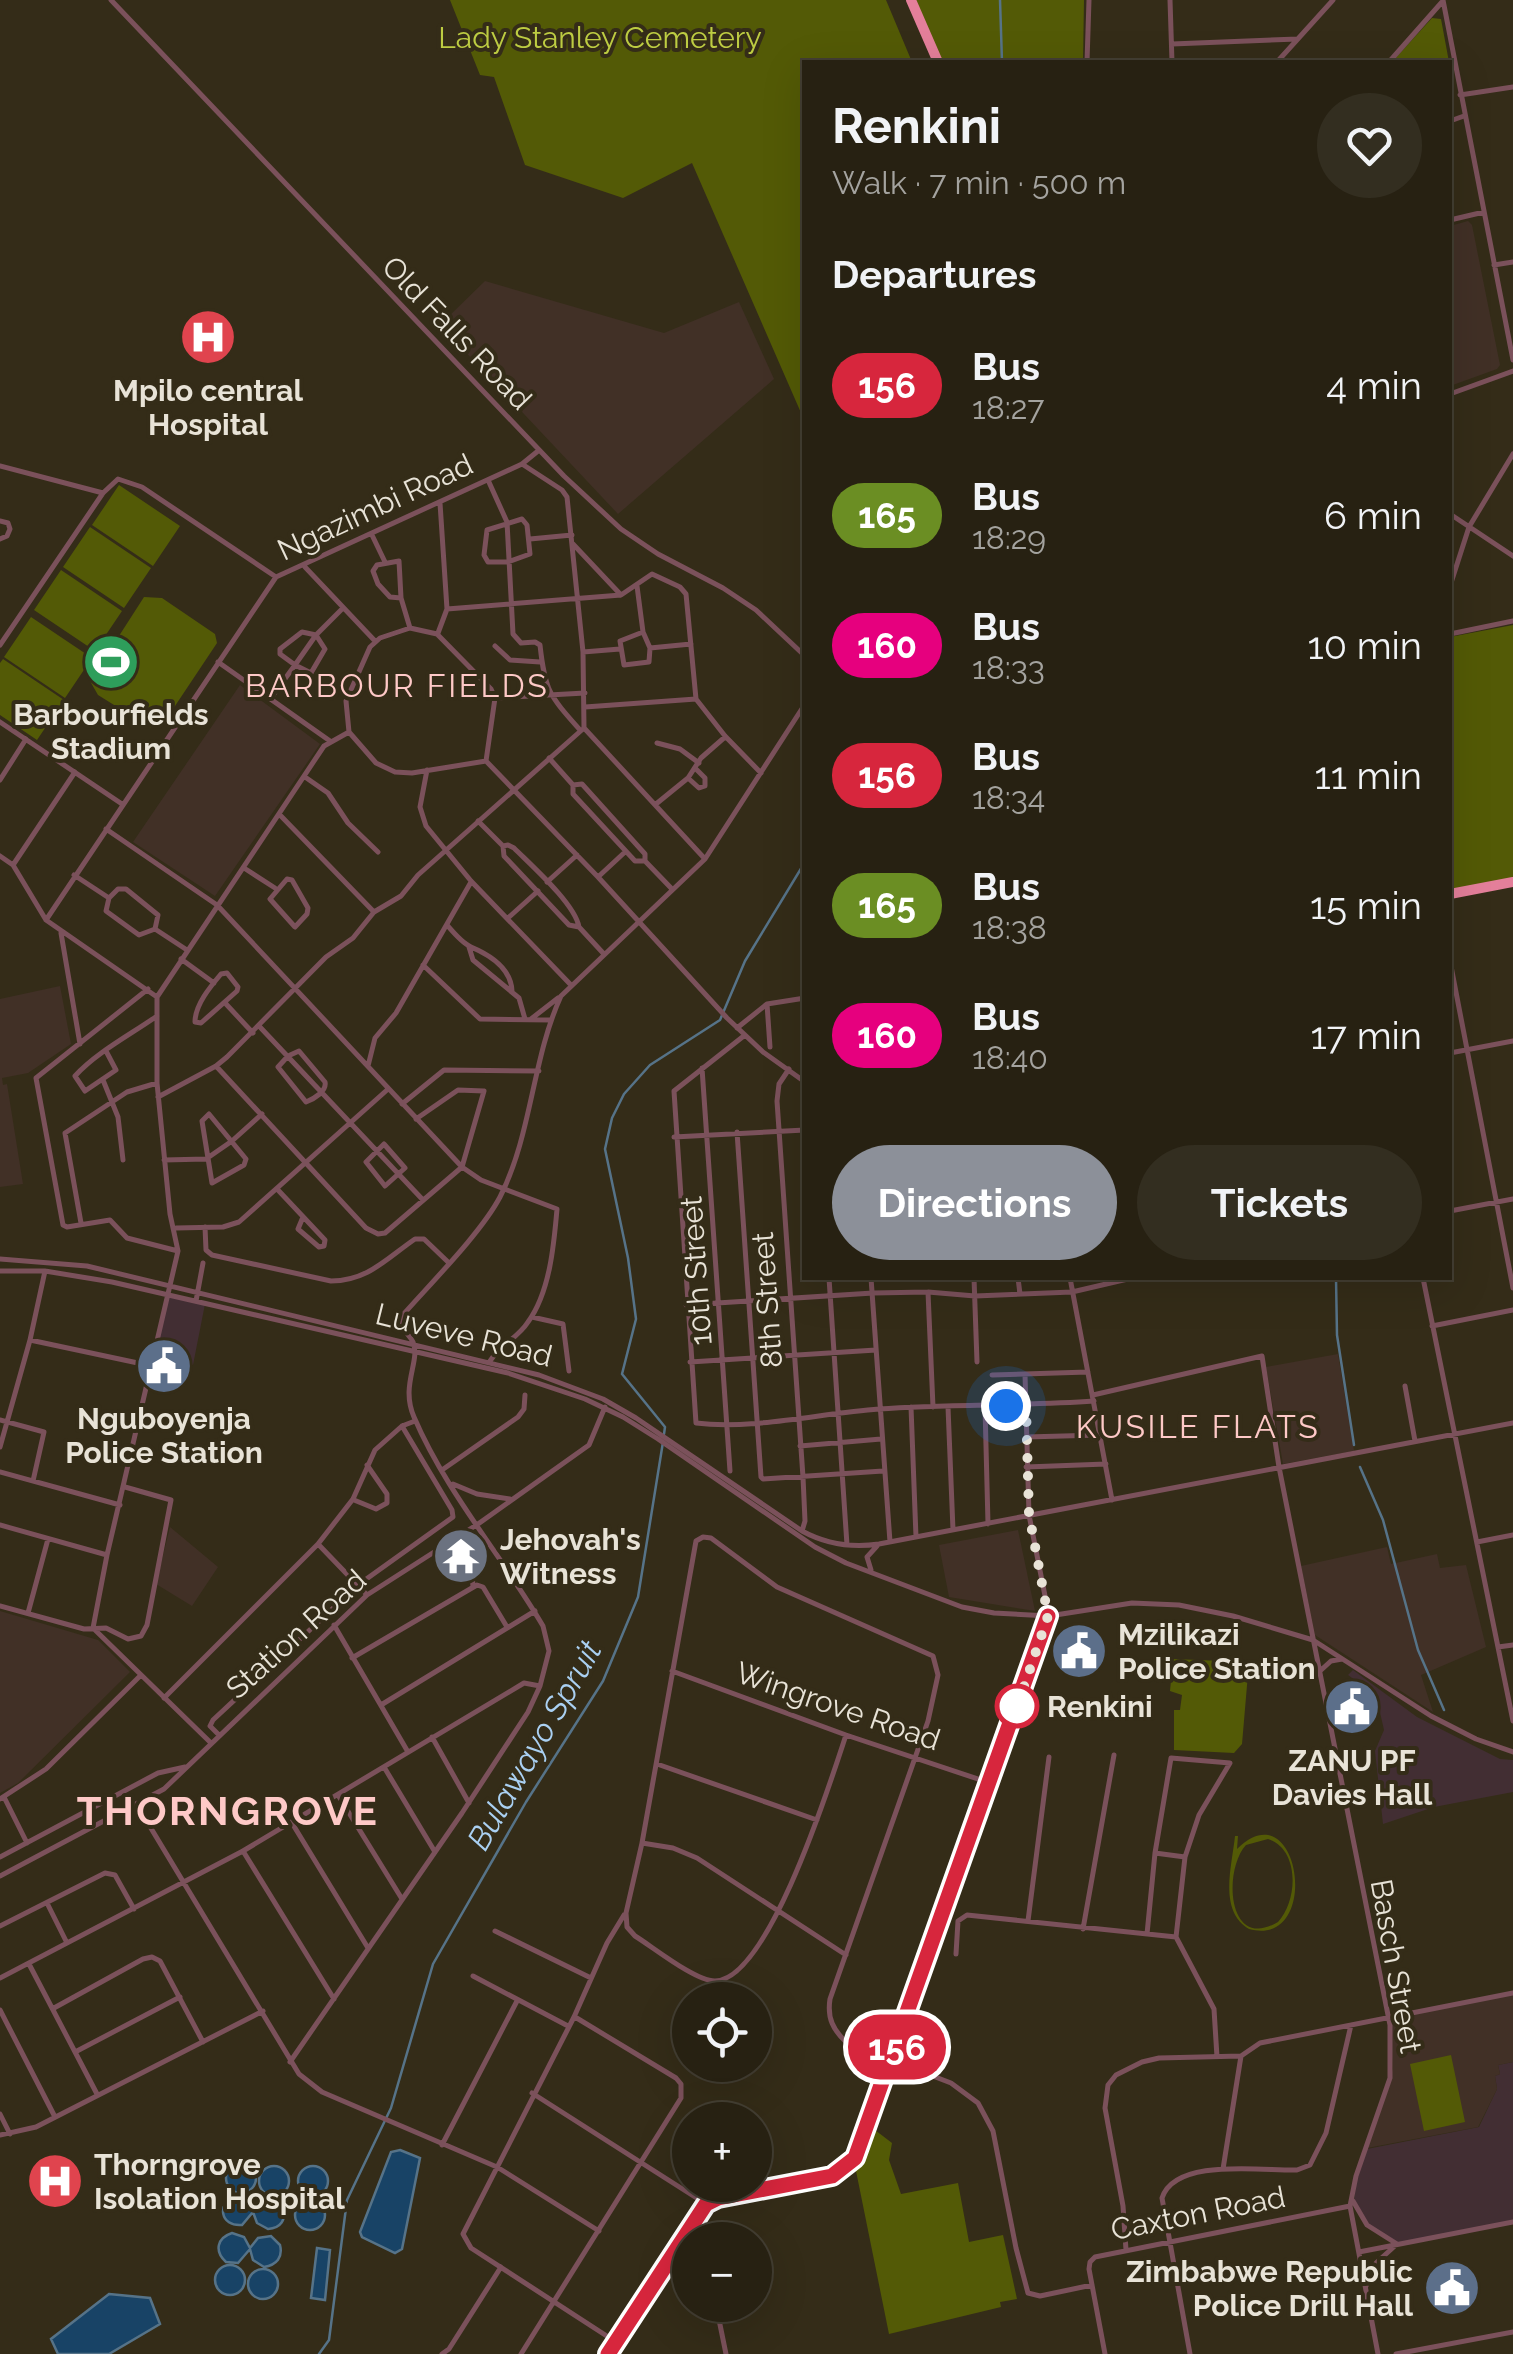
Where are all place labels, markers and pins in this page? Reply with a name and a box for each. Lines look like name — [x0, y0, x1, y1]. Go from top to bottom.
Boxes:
hospital icon: Mpilo central Hospital — [178, 307, 238, 367]
place label: Mpilo central Hospital — [113, 373, 304, 442]
sports icon: Barbourfields Stadium — [81, 632, 141, 692]
place label: Barbourfields Stadium — [13, 697, 209, 766]
public building icon: Nguboyenja Police Station — [134, 1336, 194, 1396]
place label: Nguboyenja Police Station — [65, 1401, 263, 1470]
place label: Jehovah's Witness — [500, 1522, 641, 1591]
temple icon: Jehovah's Witness — [431, 1526, 491, 1586]
place label: Mzilikazi Police Station — [1118, 1617, 1316, 1686]
public building icon: Mzilikazi Police Station — [1049, 1621, 1109, 1681]
public building icon: ZANU PF Davies Hall — [1322, 1677, 1382, 1737]
marker: Renkini — [996, 1685, 1038, 1727]
place label: Renkini — [1047, 1689, 1153, 1724]
place label: ZANU PF Davies Hall — [1272, 1743, 1433, 1812]
place label: Thorngrove Isolation Hospital — [94, 2147, 345, 2216]
hospital icon: Thorngrove Isolation Hospital — [25, 2151, 85, 2211]
place label: Zimbabwe Republic Police Drill Hall — [1126, 2254, 1413, 2323]
public building icon: Zimbabwe Republic Police Drill Hall — [1422, 2258, 1482, 2318]

